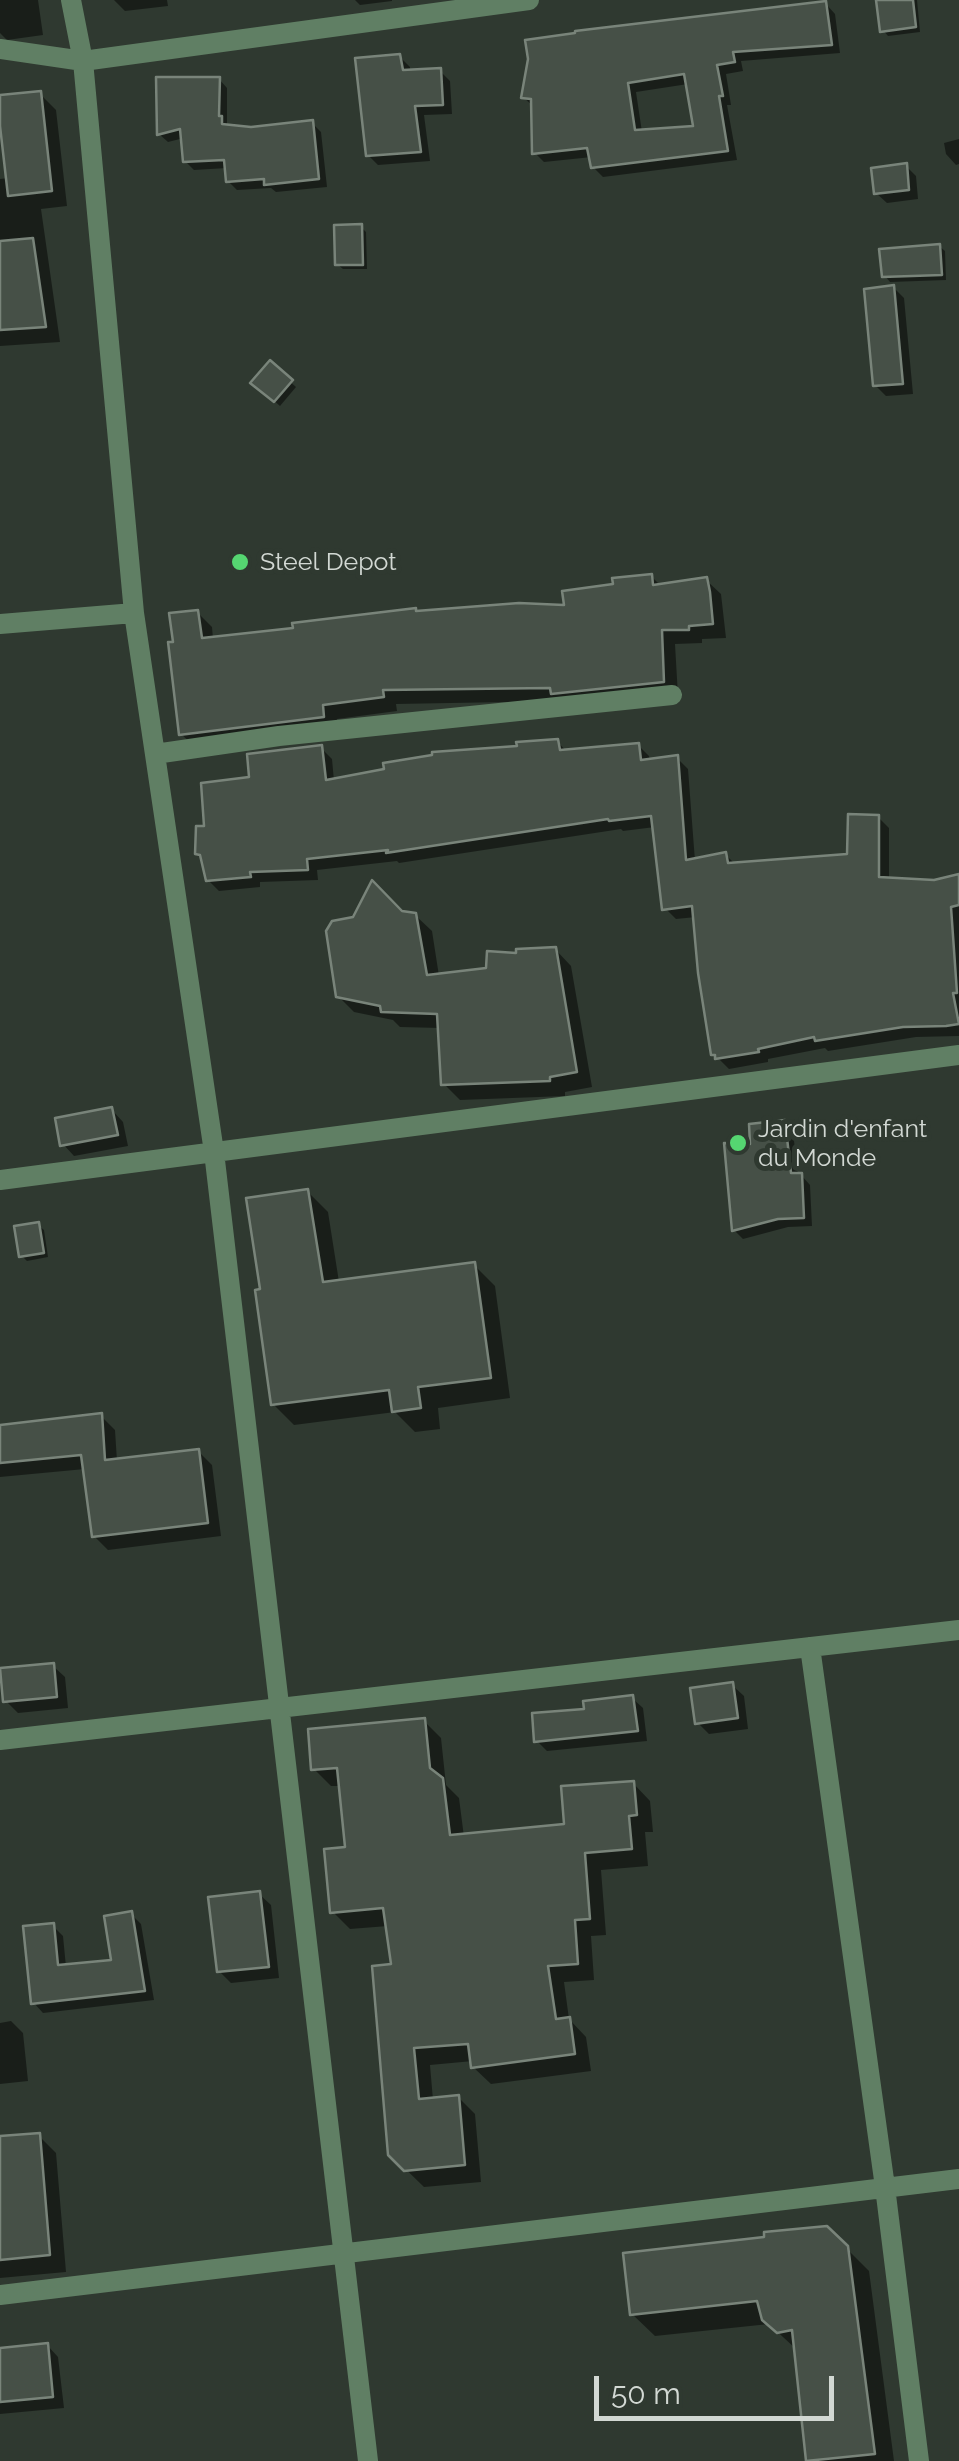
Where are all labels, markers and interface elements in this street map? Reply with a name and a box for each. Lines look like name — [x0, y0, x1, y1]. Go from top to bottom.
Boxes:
place label: Steel Depot — [260, 547, 397, 577]
marker: Steel Depot — [229, 551, 251, 573]
place label: Jardin d'enfant du Monde — [758, 1114, 927, 1173]
marker: Jardin d'enfant du Monde — [727, 1132, 749, 1154]
scale bar — [599, 2356, 839, 2418]
text: 50 m — [611, 2376, 681, 2411]

